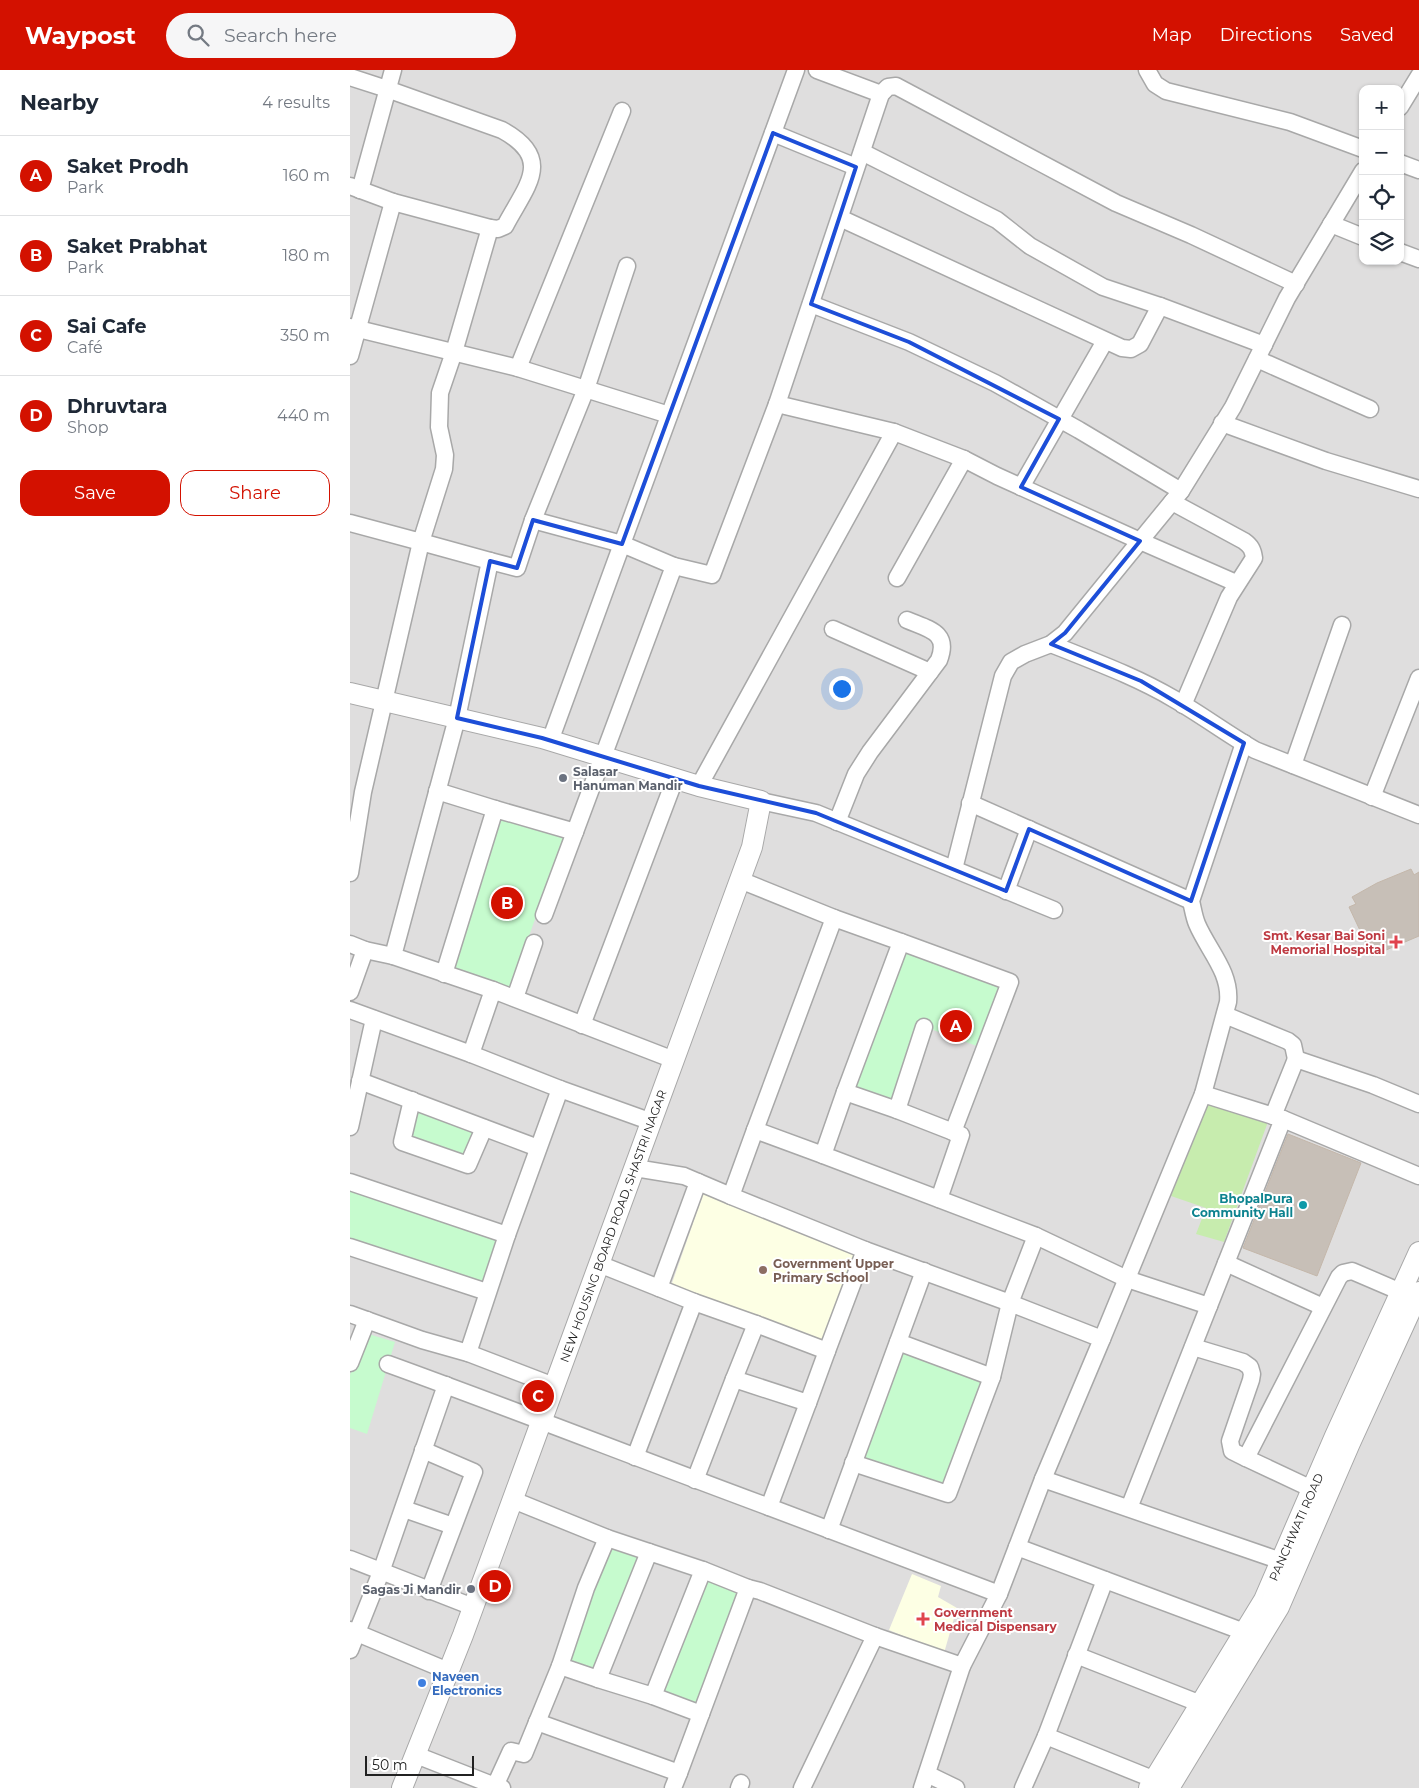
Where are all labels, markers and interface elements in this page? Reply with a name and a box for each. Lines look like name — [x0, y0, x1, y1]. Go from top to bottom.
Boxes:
search box — [166, 13, 516, 58]
text: Waypost — [25, 21, 136, 50]
icon: search — [184, 21, 212, 49]
text: Search here — [224, 24, 337, 47]
text: Map — [1152, 24, 1192, 46]
text: Directions — [1220, 24, 1312, 46]
text: Saved — [1340, 24, 1394, 46]
map controls — [1359, 85, 1404, 265]
button: + — [1359, 85, 1404, 130]
text: Nearby — [20, 90, 99, 115]
text: 4 results — [262, 93, 330, 112]
button: − — [1359, 130, 1404, 175]
text: Saket Prodh — [67, 155, 189, 178]
text: A — [30, 166, 42, 185]
text: 160 m — [283, 166, 330, 185]
button: locate — [1359, 175, 1404, 220]
text: Park — [67, 178, 104, 197]
button: layers — [1359, 220, 1404, 265]
text: Saket Prabhat — [67, 235, 208, 258]
text: B — [30, 246, 42, 265]
text: 180 m — [282, 246, 330, 265]
text: Park — [67, 258, 104, 277]
text: Sai Cafe — [67, 315, 147, 338]
text: C — [30, 326, 42, 345]
text: 350 m — [280, 326, 330, 345]
text: Café — [67, 338, 103, 357]
text: Dhruvtara — [67, 395, 167, 418]
text: D — [29, 406, 43, 425]
text: 440 m — [277, 406, 330, 425]
text: Shop — [67, 418, 109, 437]
button: Save — [20, 470, 170, 516]
button: Share — [180, 470, 330, 516]
your location — [829, 676, 855, 702]
place label: Salasar Hanuman Mandir — [573, 764, 683, 793]
marker: Salasar Hanuman Mandir — [557, 772, 569, 784]
pin: B — [491, 884, 523, 922]
place label: Smt. Kesar Bai Soni Memorial Hospital — [1263, 928, 1385, 957]
marker: Smt. Kesar Bai Soni Memorial Hospital — [1389, 935, 1403, 949]
pin: A — [940, 1007, 972, 1045]
street label: NEW HOUSING BOARD ROAD, SHASTRI NAGAR — [557, 1087, 670, 1364]
place label: BhopalPura Community Hall — [1192, 1191, 1293, 1220]
marker: BhopalPura Community Hall — [1297, 1199, 1309, 1211]
place label: Government Upper Primary School — [773, 1256, 894, 1285]
marker: Government Upper Primary School — [757, 1264, 769, 1276]
pin: C — [522, 1377, 554, 1415]
street label: PANCHWATI ROAD — [1265, 1471, 1327, 1583]
pin: D — [479, 1567, 511, 1605]
place label: Sagas Ji Mandir — [363, 1582, 461, 1597]
marker: Sagas Ji Mandir — [465, 1583, 477, 1595]
place label: Government Medical Dispensary — [934, 1605, 1057, 1634]
marker: Government Medical Dispensary — [916, 1612, 930, 1626]
place label: Naveen Electronics — [432, 1669, 503, 1698]
marker: Naveen Electronics — [416, 1677, 428, 1689]
scale bar — [365, 1753, 474, 1776]
text: 50 m — [372, 1756, 408, 1774]

